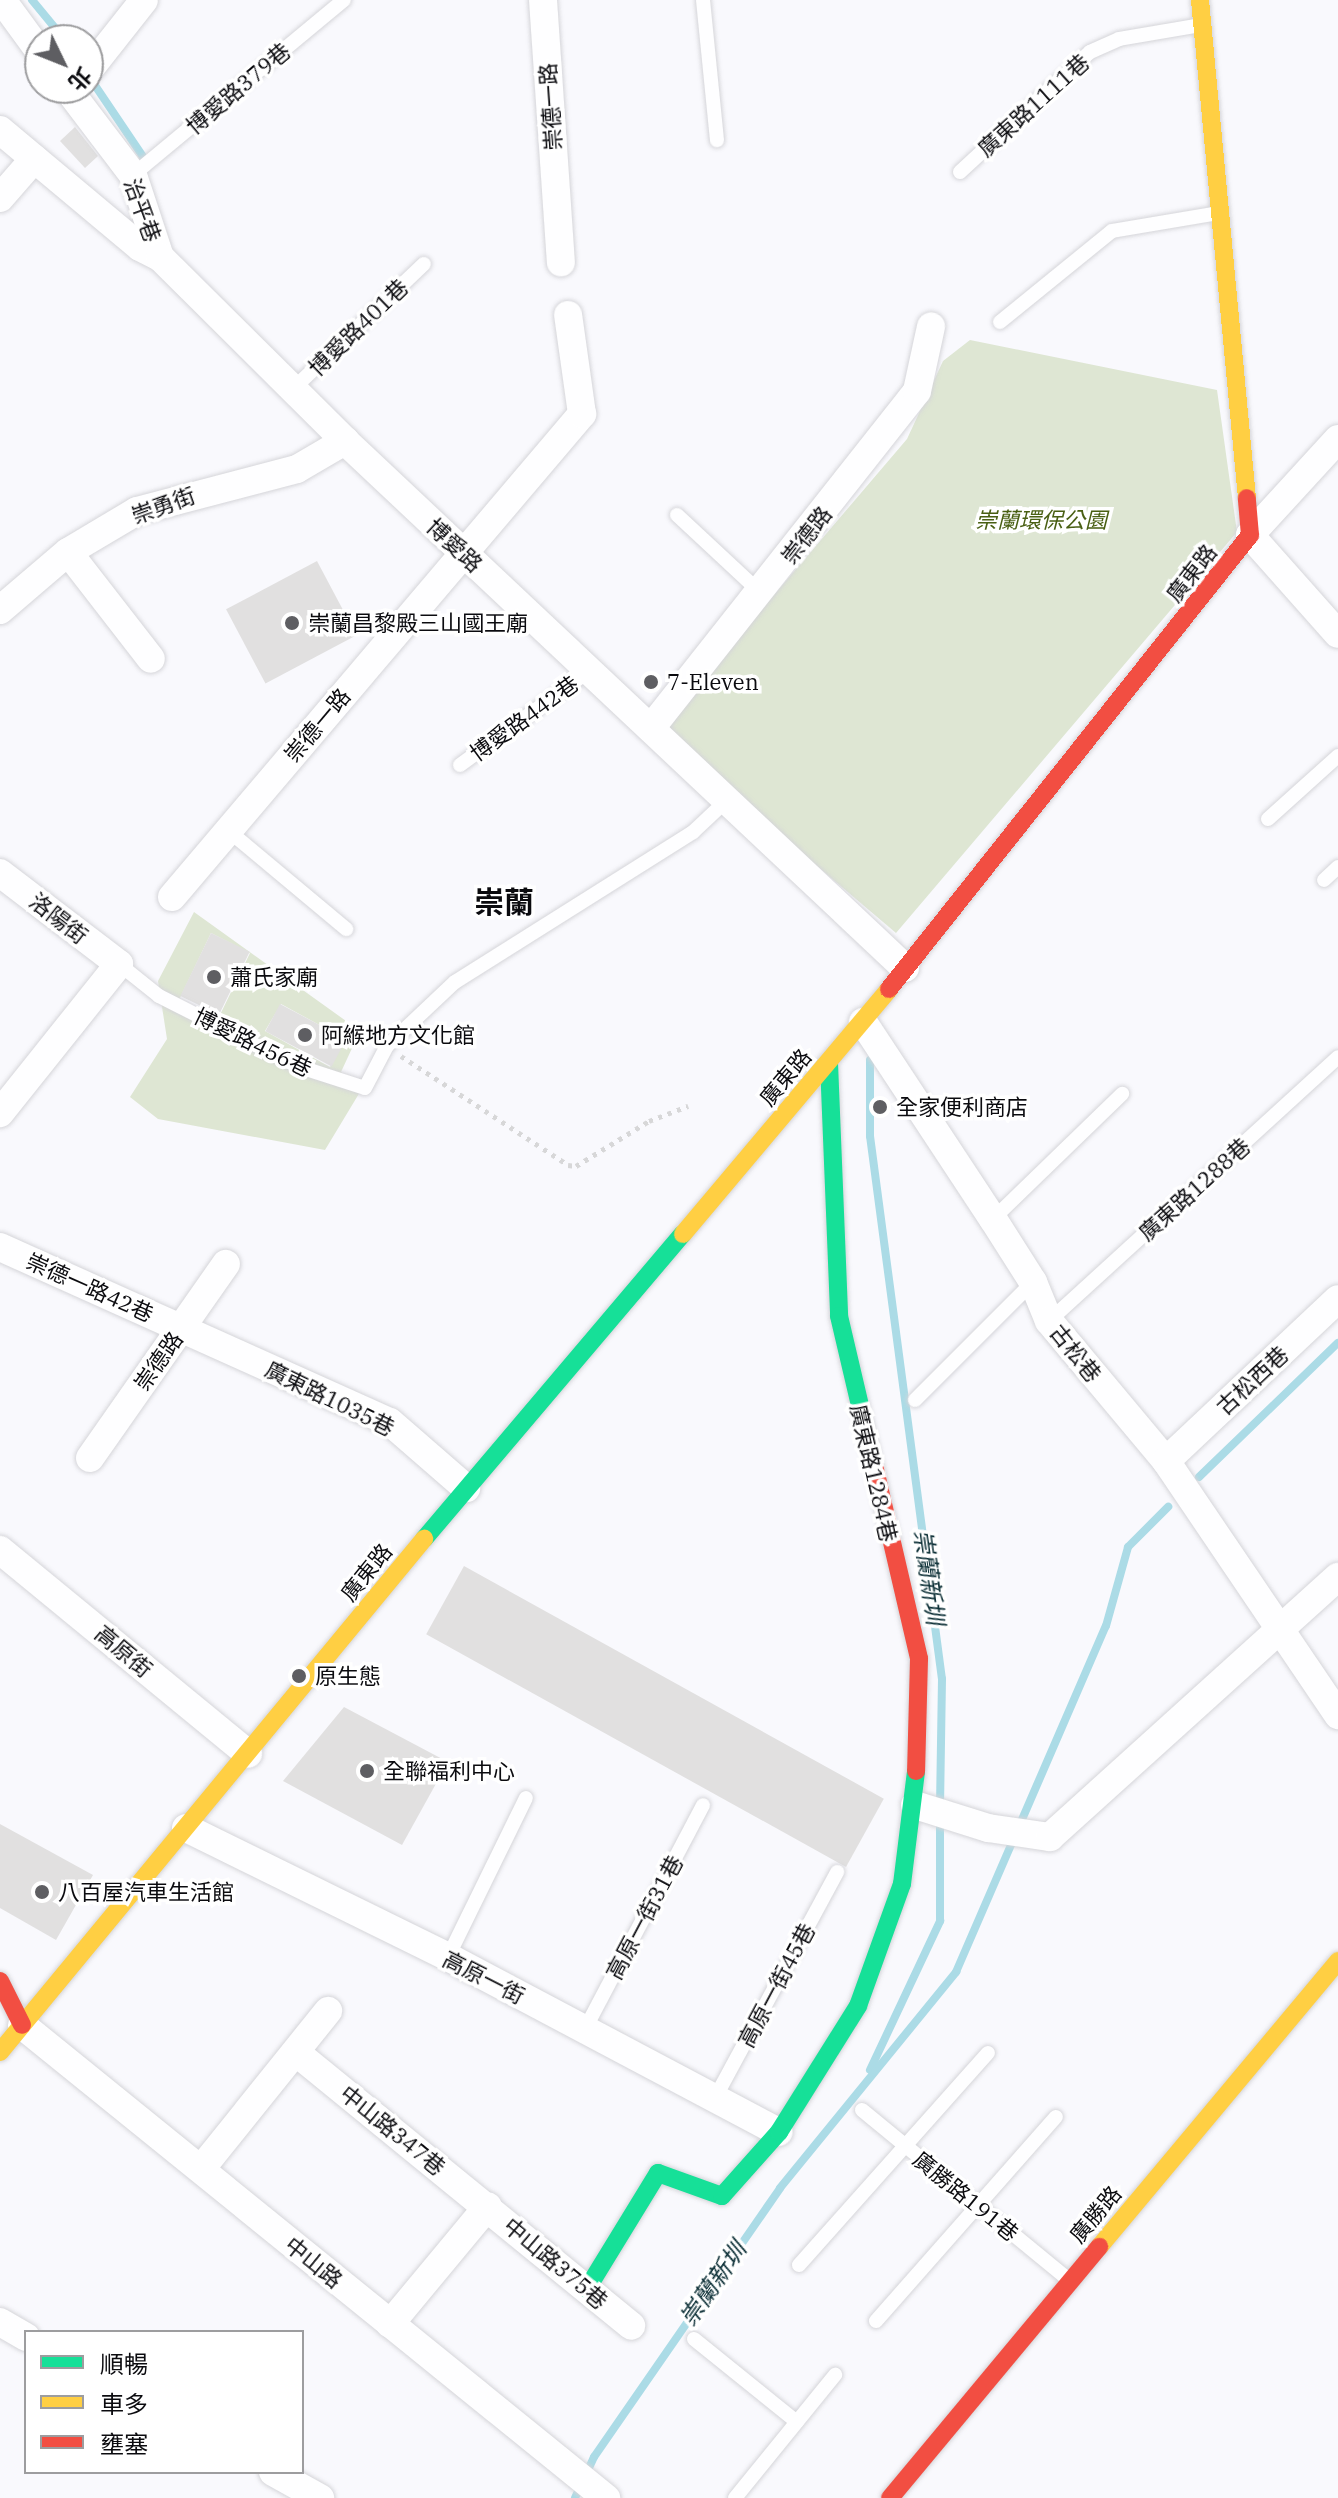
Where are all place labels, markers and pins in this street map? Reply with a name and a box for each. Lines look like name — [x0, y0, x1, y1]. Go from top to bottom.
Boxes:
place label: 崇蘭昌黎殿三山國王廟 — [308, 610, 528, 636]
marker: 崇蘭昌黎殿三山國王廟 — [283, 614, 301, 632]
place label: 7-Eleven — [667, 669, 759, 695]
marker: 7-Eleven — [642, 673, 660, 691]
place label: 蕭氏家廟 — [230, 964, 318, 990]
marker: 蕭氏家廟 — [205, 968, 223, 986]
place label: 阿緱地方文化館 — [321, 1022, 475, 1048]
marker: 阿緱地方文化館 — [296, 1026, 314, 1044]
place label: 全家便利商店 — [896, 1094, 1028, 1120]
marker: 全家便利商店 — [871, 1098, 889, 1116]
place label: 原生態 — [315, 1663, 381, 1689]
marker: 原生態 — [290, 1667, 308, 1685]
place label: 全聯福利中心 — [383, 1758, 515, 1784]
marker: 全聯福利中心 — [358, 1762, 376, 1780]
place label: 八百屋汽車生活館 — [58, 1879, 234, 1905]
marker: 八百屋汽車生活館 — [33, 1883, 51, 1901]

